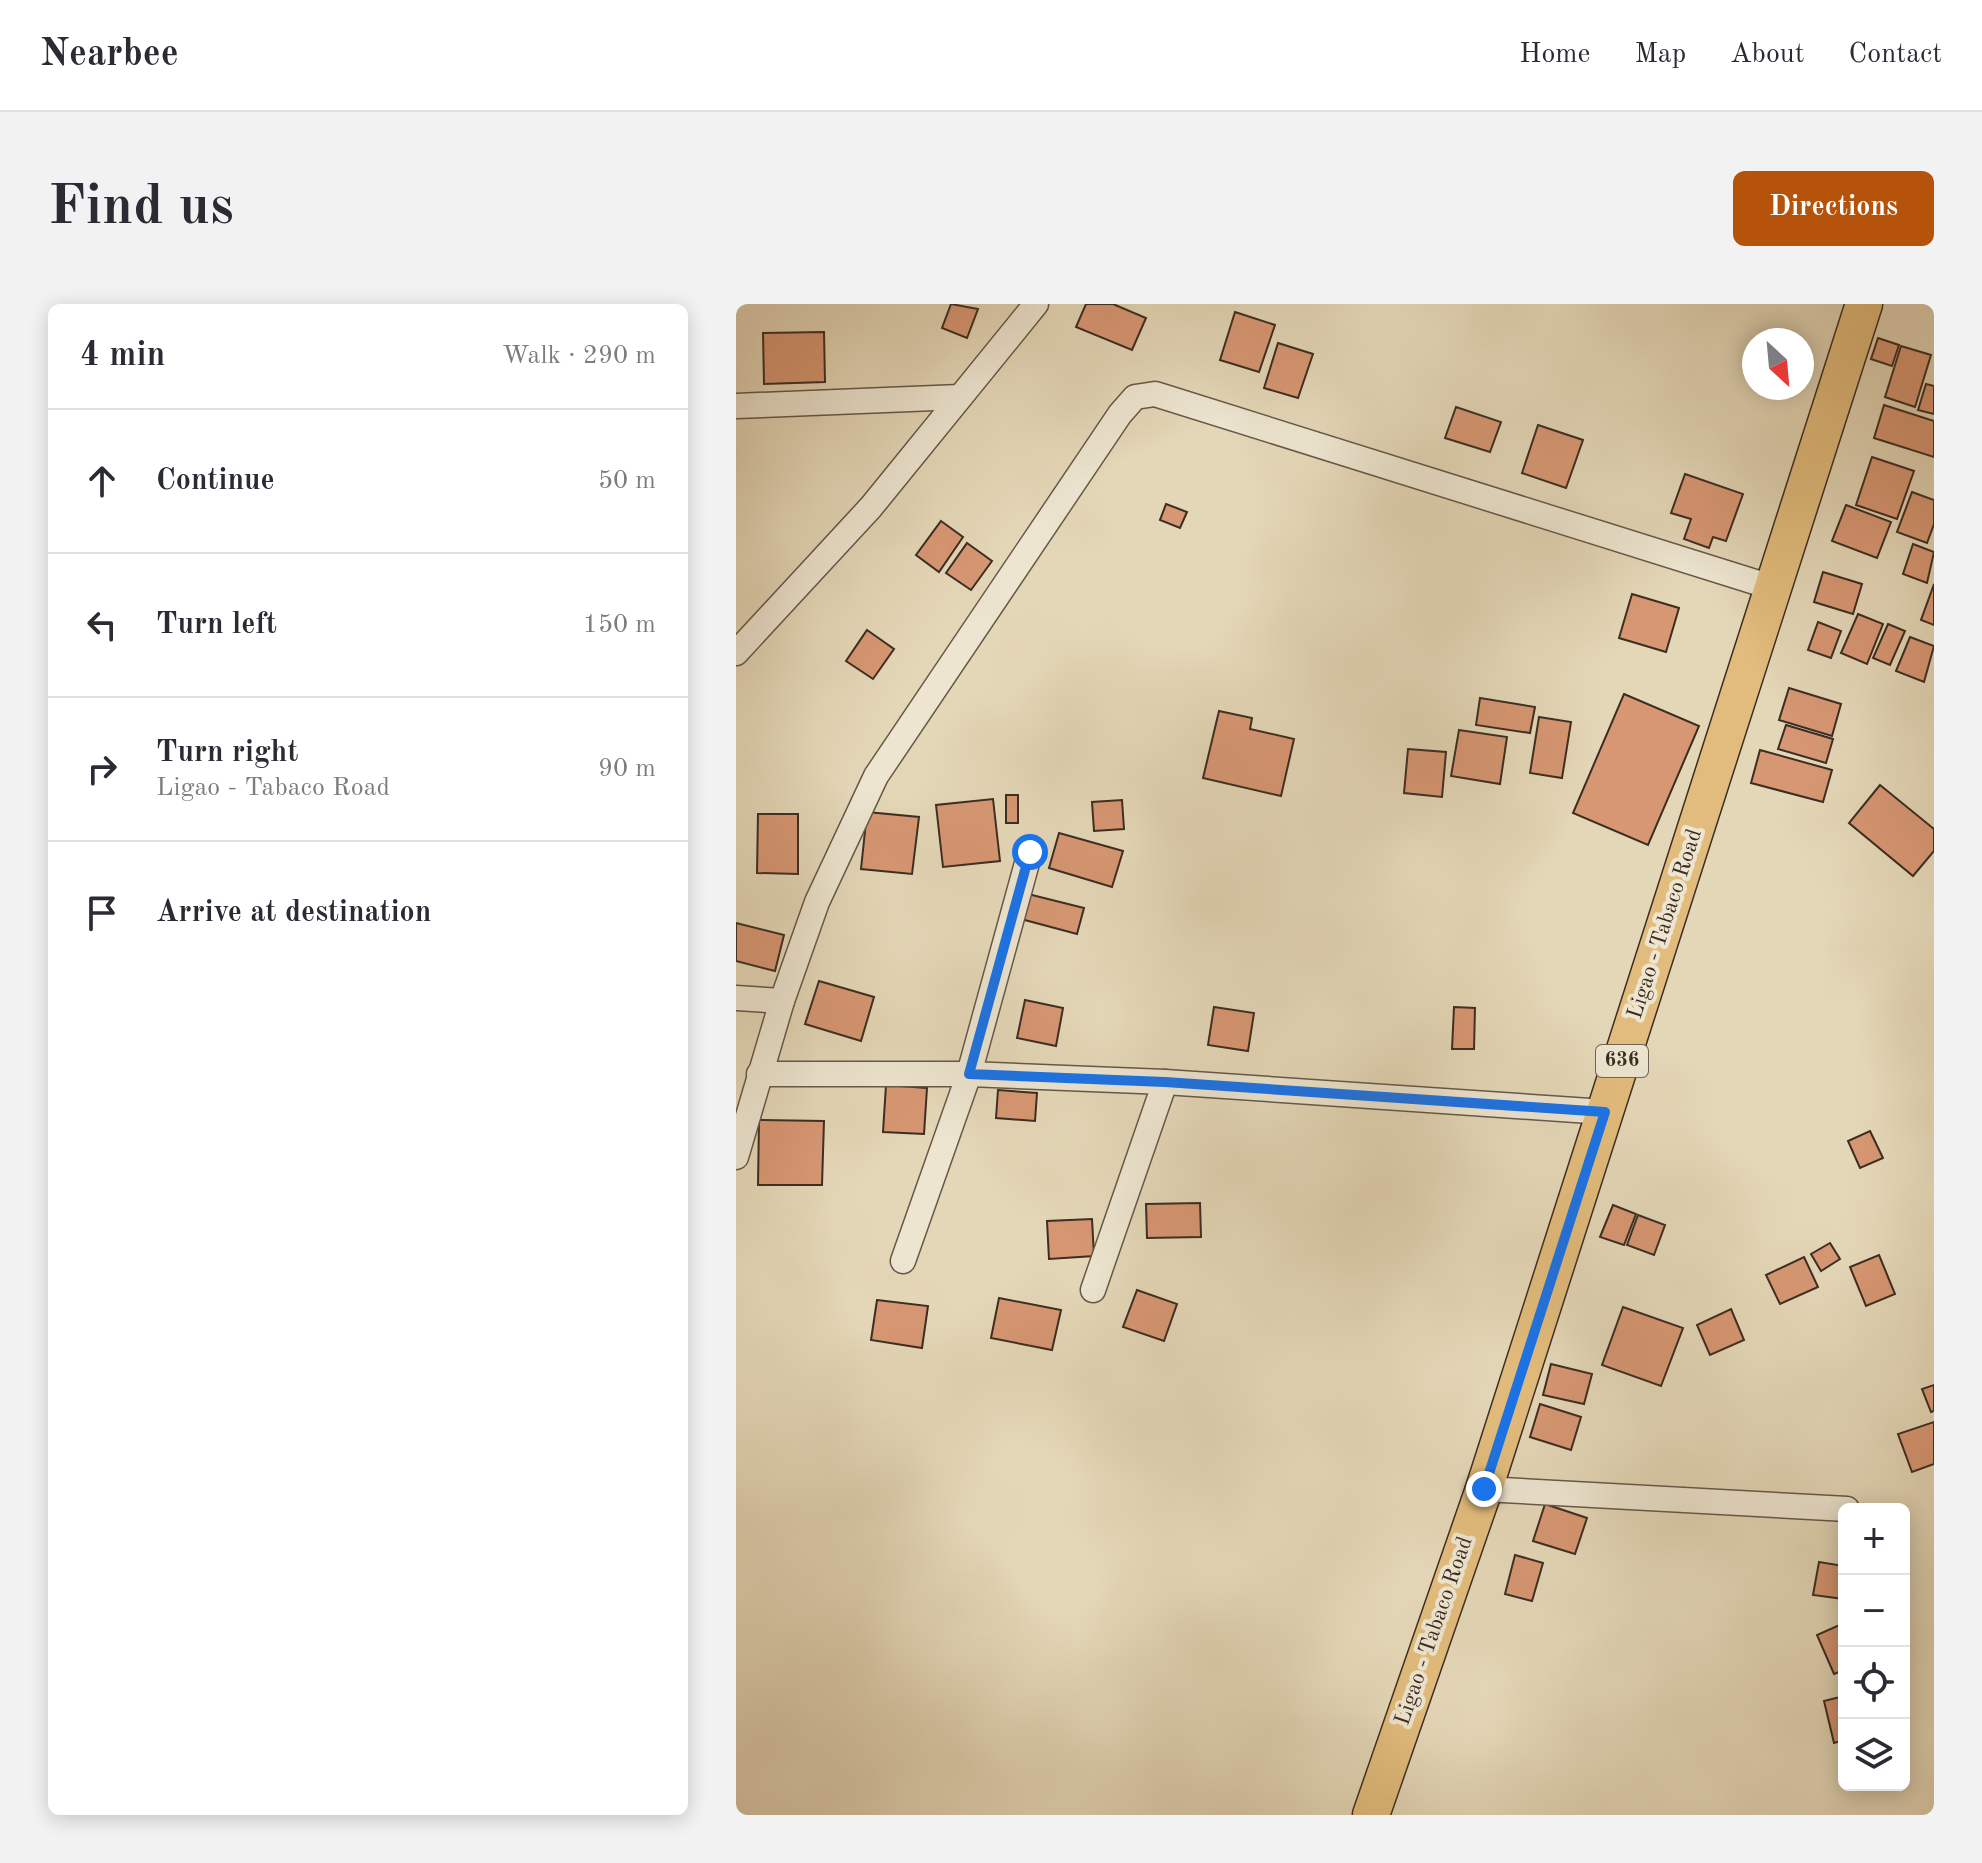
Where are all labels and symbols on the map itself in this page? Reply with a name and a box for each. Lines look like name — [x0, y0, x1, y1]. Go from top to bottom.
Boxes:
north arrow — [1742, 328, 1814, 400]
street label: Ligao - Tabaco Road — [1624, 826, 1706, 1022]
route start — [1012, 834, 1048, 870]
road number: 636 — [1596, 1045, 1648, 1077]
route end — [1466, 1471, 1502, 1507]
street label: Ligao - Tabaco Road — [1391, 1534, 1477, 1728]

